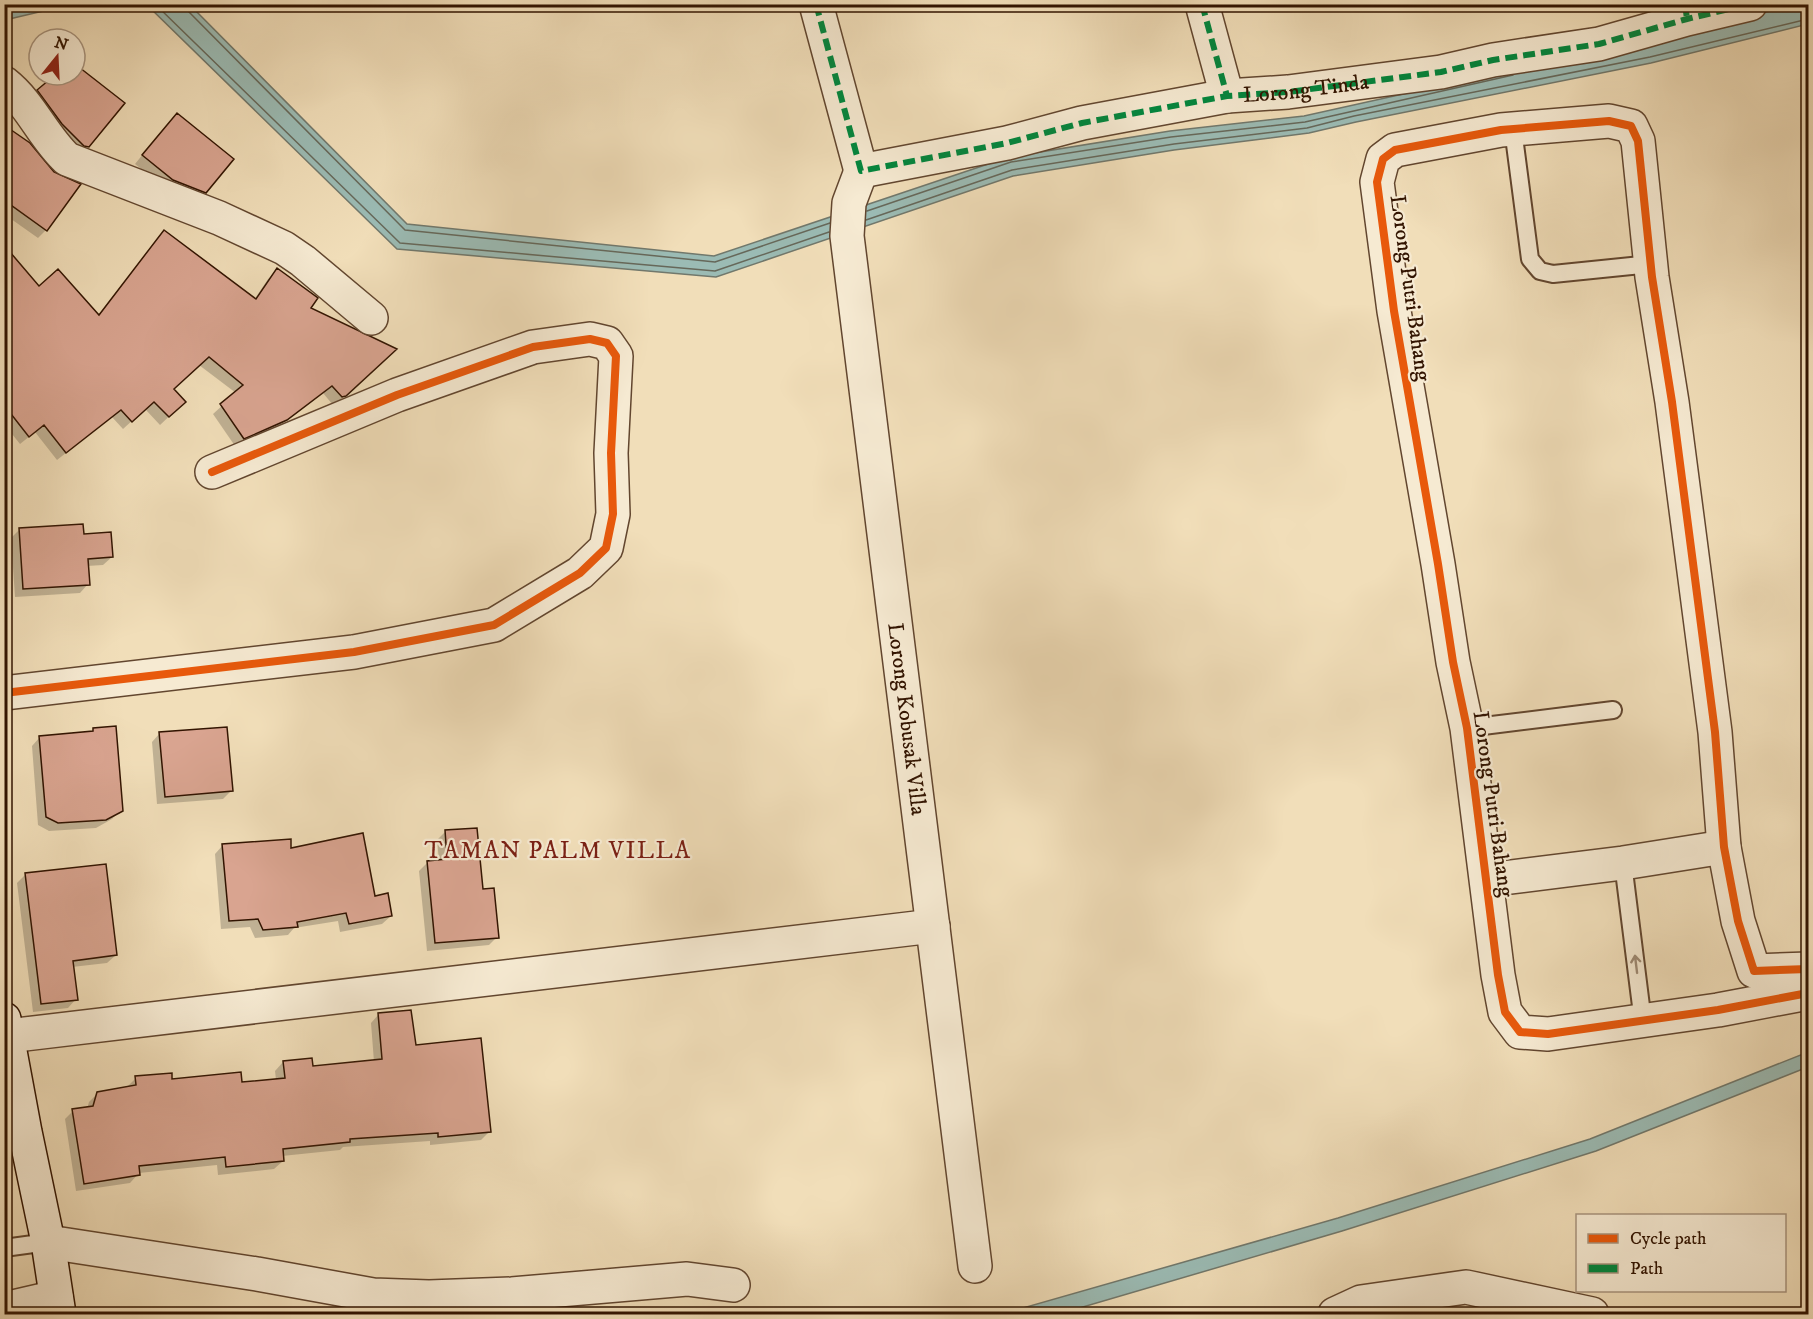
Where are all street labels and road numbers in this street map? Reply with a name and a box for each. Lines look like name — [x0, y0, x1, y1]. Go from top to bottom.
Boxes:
street label: Lorong Tinda — [1242, 68, 1371, 108]
street label: Lorong Putri Bahang — [1384, 193, 1436, 383]
street label: Lorong Kobusak Villa — [882, 621, 932, 817]
street label: Lorong Putri Bahang — [1467, 709, 1519, 899]

